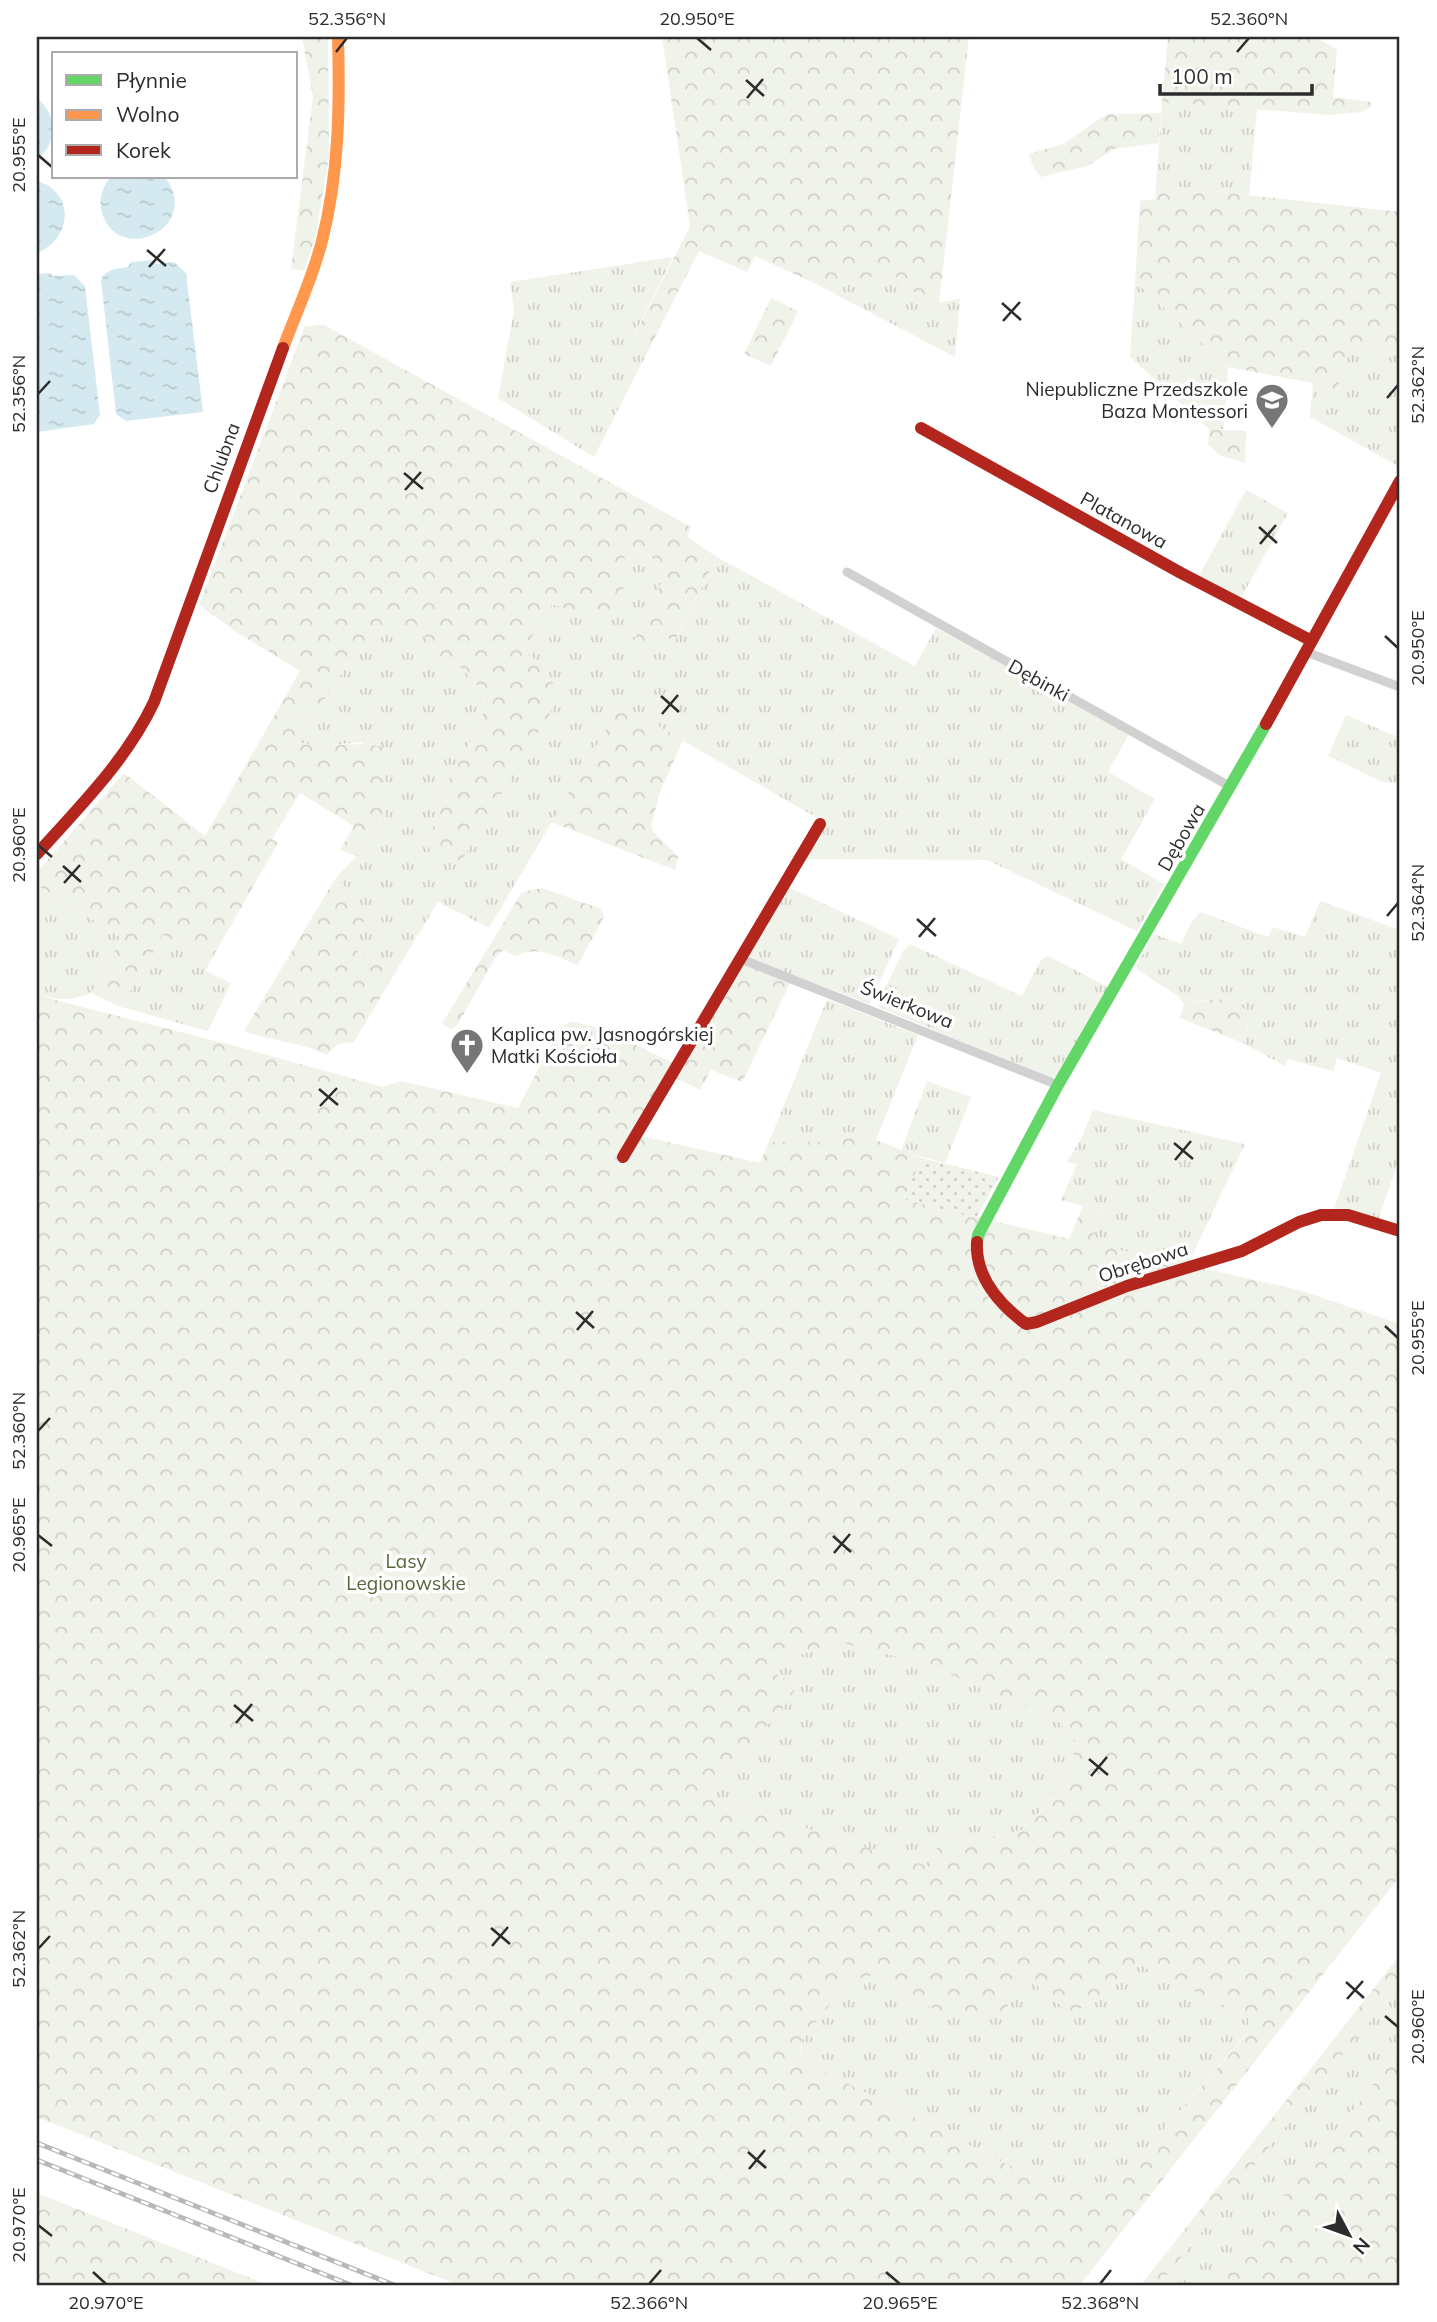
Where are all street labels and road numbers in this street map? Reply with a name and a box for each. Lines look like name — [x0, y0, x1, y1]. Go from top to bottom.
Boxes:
street label: Chlubna — [197, 419, 245, 497]
street label: Platanowa — [1076, 486, 1172, 554]
street label: Dębinki — [1004, 654, 1074, 706]
street label: Dębowa — [1152, 799, 1210, 875]
street label: Świerkowa — [857, 975, 957, 1033]
street label: Obrębowa — [1095, 1236, 1191, 1288]

